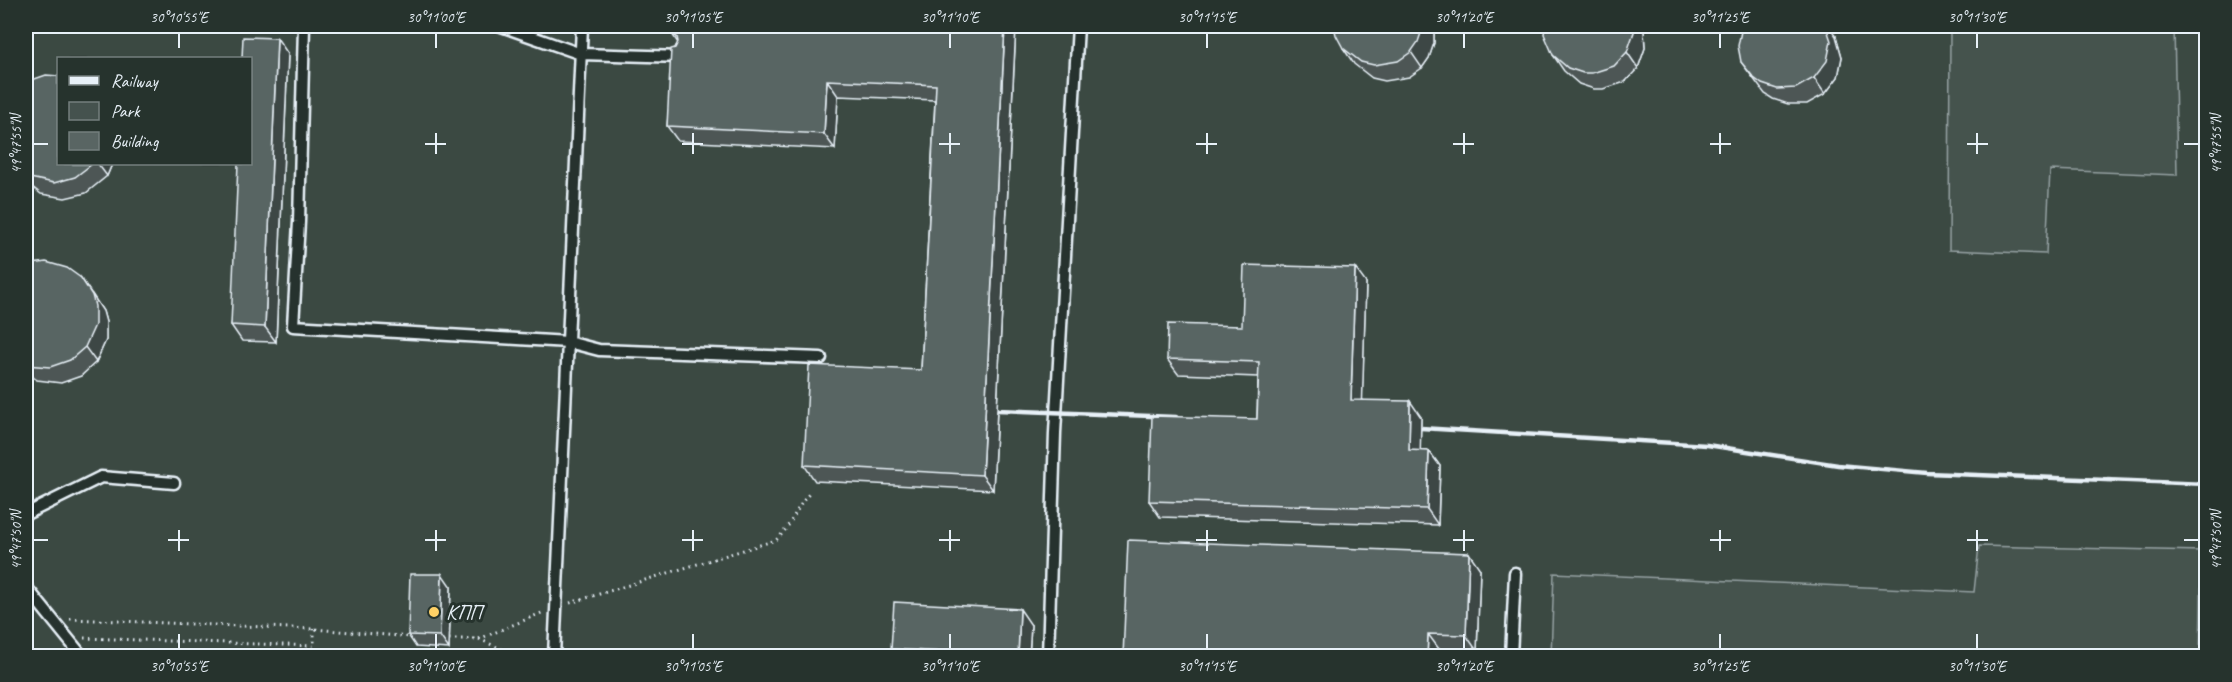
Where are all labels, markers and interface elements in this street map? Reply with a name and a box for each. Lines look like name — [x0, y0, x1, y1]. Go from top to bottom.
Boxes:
text: 30°10'55"E — [150, 8, 210, 27]
text: 30°11'00"E — [407, 8, 467, 27]
text: 30°11'05"E — [664, 8, 724, 27]
text: 30°11'10"E — [921, 8, 981, 27]
text: 30°11'15"E — [1178, 8, 1238, 27]
text: 30°11'20"E — [1435, 8, 1495, 27]
text: 30°11'25"E — [1691, 8, 1751, 27]
text: 30°11'30"E — [1948, 8, 2008, 27]
legend — [57, 57, 252, 165]
text: Railway — [111, 70, 159, 92]
text: Park — [111, 100, 141, 122]
text: 49°47'55"N — [7, 111, 26, 174]
text: 49°47'55"N — [2207, 111, 2226, 174]
text: Building — [111, 130, 160, 152]
text: 49°47'50"N — [7, 507, 26, 570]
text: 49°47'50"N — [2207, 507, 2226, 570]
place label: КПП — [446, 599, 486, 625]
marker: КПП — [427, 605, 441, 619]
text: 30°10'55"E — [150, 657, 210, 676]
text: 30°11'00"E — [407, 657, 467, 676]
text: 30°11'05"E — [664, 657, 724, 676]
text: 30°11'10"E — [921, 657, 981, 676]
text: 30°11'15"E — [1178, 657, 1238, 676]
text: 30°11'20"E — [1435, 657, 1495, 676]
text: 30°11'25"E — [1691, 657, 1751, 676]
text: 30°11'30"E — [1948, 657, 2008, 676]

